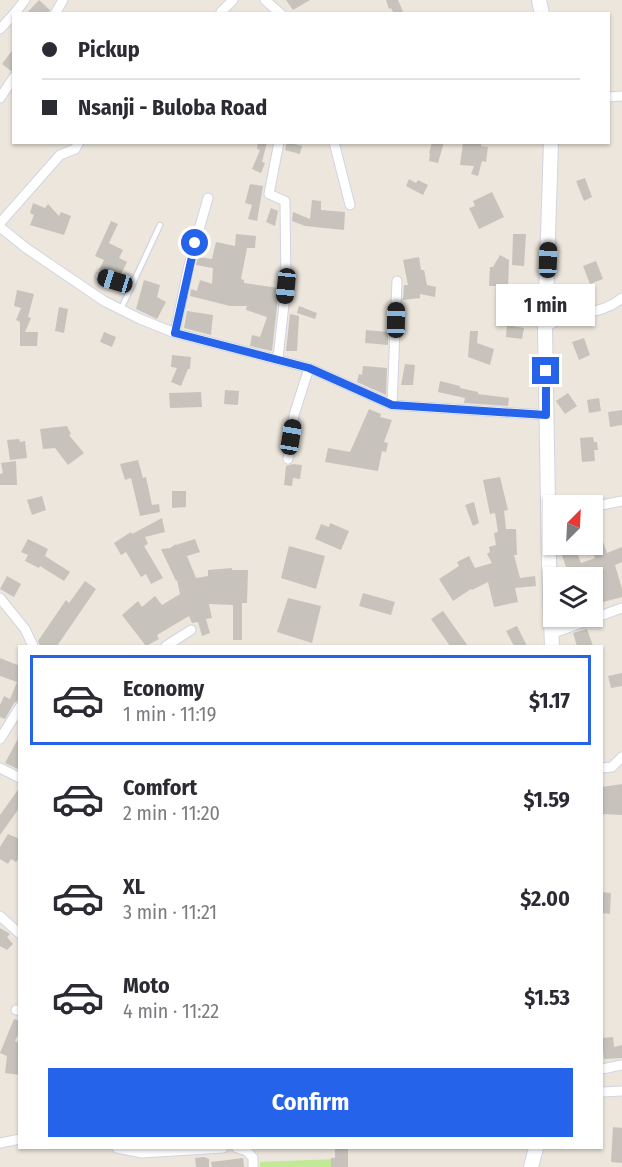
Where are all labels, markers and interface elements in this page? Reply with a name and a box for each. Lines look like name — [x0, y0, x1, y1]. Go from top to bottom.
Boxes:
text: Pickup — [78, 36, 140, 63]
text: Nsanji - Buloba Road — [78, 94, 267, 121]
route start — [181, 229, 208, 256]
car — [538, 242, 558, 278]
car — [95, 267, 135, 295]
car — [275, 267, 297, 305]
callout: 1 min — [496, 284, 596, 326]
text: 1 min — [524, 293, 567, 317]
car — [387, 302, 405, 338]
route end — [532, 357, 559, 384]
car — [279, 418, 303, 456]
north arrow — [543, 495, 603, 555]
map controls — [543, 495, 603, 627]
button: layers — [543, 567, 603, 627]
icon: car — [51, 673, 105, 727]
text: Economy — [123, 675, 204, 702]
text: $1.17 — [529, 687, 570, 714]
text: 1 min · 11:19 — [123, 702, 216, 726]
icon: car — [51, 772, 105, 826]
text: Comfort — [123, 774, 197, 801]
text: $1.59 — [523, 786, 570, 813]
text: 2 min · 11:20 — [123, 801, 220, 825]
icon: car — [51, 871, 105, 925]
text: XL — [123, 873, 145, 900]
text: $2.00 — [520, 885, 570, 912]
text: 3 min · 11:21 — [123, 900, 217, 924]
icon: car — [51, 970, 105, 1024]
text: Moto — [123, 972, 170, 999]
text: $1.53 — [524, 984, 570, 1011]
text: 4 min · 11:22 — [123, 999, 219, 1023]
button: Confirm — [48, 1068, 573, 1137]

